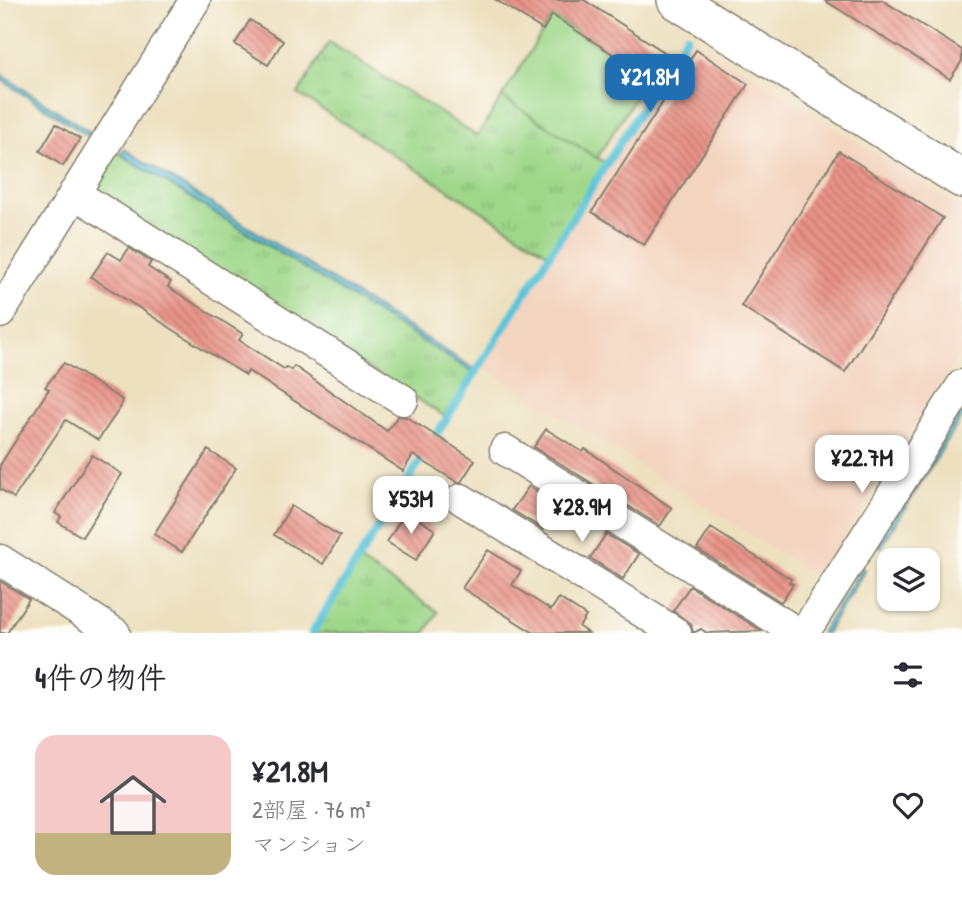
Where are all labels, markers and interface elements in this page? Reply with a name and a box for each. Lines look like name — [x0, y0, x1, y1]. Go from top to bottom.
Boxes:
pin: ¥21.8M — [593, 54, 707, 114]
text: ¥21.8M — [621, 61, 679, 92]
pin: ¥22.7M — [805, 435, 919, 495]
text: ¥22.7M — [831, 442, 893, 473]
pin: ¥53M — [370, 476, 452, 536]
text: ¥53M — [389, 483, 433, 514]
pin: ¥28.9M — [525, 484, 639, 544]
text: ¥28.9M — [553, 491, 611, 522]
map controls — [877, 548, 940, 611]
button: layers — [877, 548, 940, 611]
icon: filters — [889, 656, 927, 694]
text: 4件の物件 — [35, 657, 166, 697]
text: ¥21.8M — [252, 751, 328, 791]
icon: home — [91, 763, 175, 847]
icon: heart — [889, 786, 927, 824]
text: 2部屋 · 76 m² — [252, 794, 371, 825]
text: マンション — [252, 828, 366, 859]

